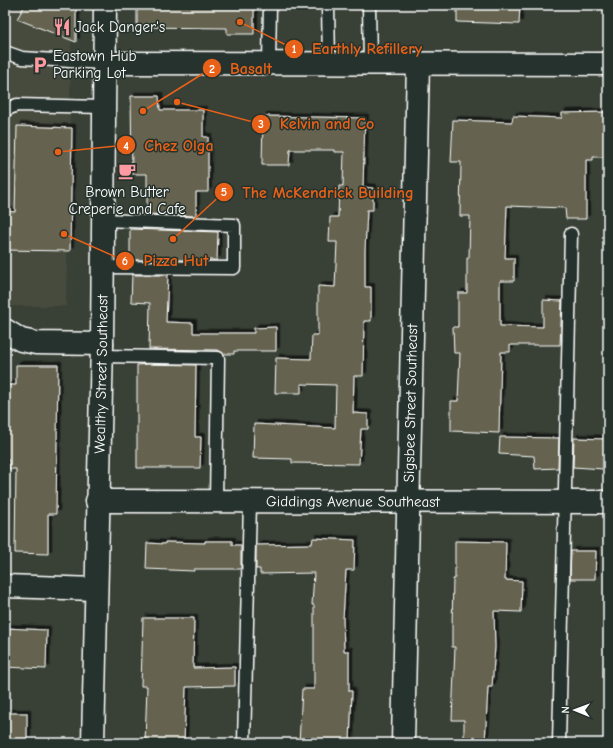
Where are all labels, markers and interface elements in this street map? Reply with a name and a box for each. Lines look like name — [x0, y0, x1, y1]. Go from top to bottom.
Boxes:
restaurant icon: Jack Danger's — [52, 17, 72, 37]
place label: Jack Danger's — [75, 18, 165, 36]
callout: Earthly Refillery — [284, 35, 430, 63]
text: Earthly Refillery — [312, 40, 423, 58]
text: 1 — [292, 42, 297, 56]
place label: Eastown Hub Parking Lot — [53, 47, 137, 82]
callout: Basalt — [202, 54, 280, 82]
parking icon: Eastown Hub Parking Lot — [30, 55, 50, 75]
text: Basalt — [230, 60, 273, 78]
text: 2 — [209, 62, 215, 76]
callout: Kelvin and Co — [251, 110, 382, 138]
text: Kelvin and Co — [280, 115, 374, 133]
text: 3 — [258, 117, 264, 131]
callout: Chez Olga — [116, 131, 221, 159]
text: Chez Olga — [144, 137, 214, 155]
text: 4 — [123, 139, 129, 153]
cafe icon: Brown Butter Creperie and Cafe — [117, 161, 137, 181]
callout: The McKendrick Building — [214, 178, 422, 206]
place label: Brown Butter Creperie and Cafe — [68, 183, 186, 218]
text: The McKendrick Building — [242, 184, 414, 202]
text: 5 — [221, 185, 227, 199]
callout: Pizza Hut — [115, 247, 216, 275]
text: Pizza Hut — [144, 252, 209, 270]
text: 6 — [122, 254, 128, 268]
street label: Wealthy Street Southeast — [91, 294, 111, 454]
street label: Sigsbee Street Southeast — [400, 323, 421, 483]
street label: Giddings Avenue Southeast — [266, 492, 441, 511]
north arrow — [555, 690, 595, 730]
text: N — [559, 706, 572, 714]

